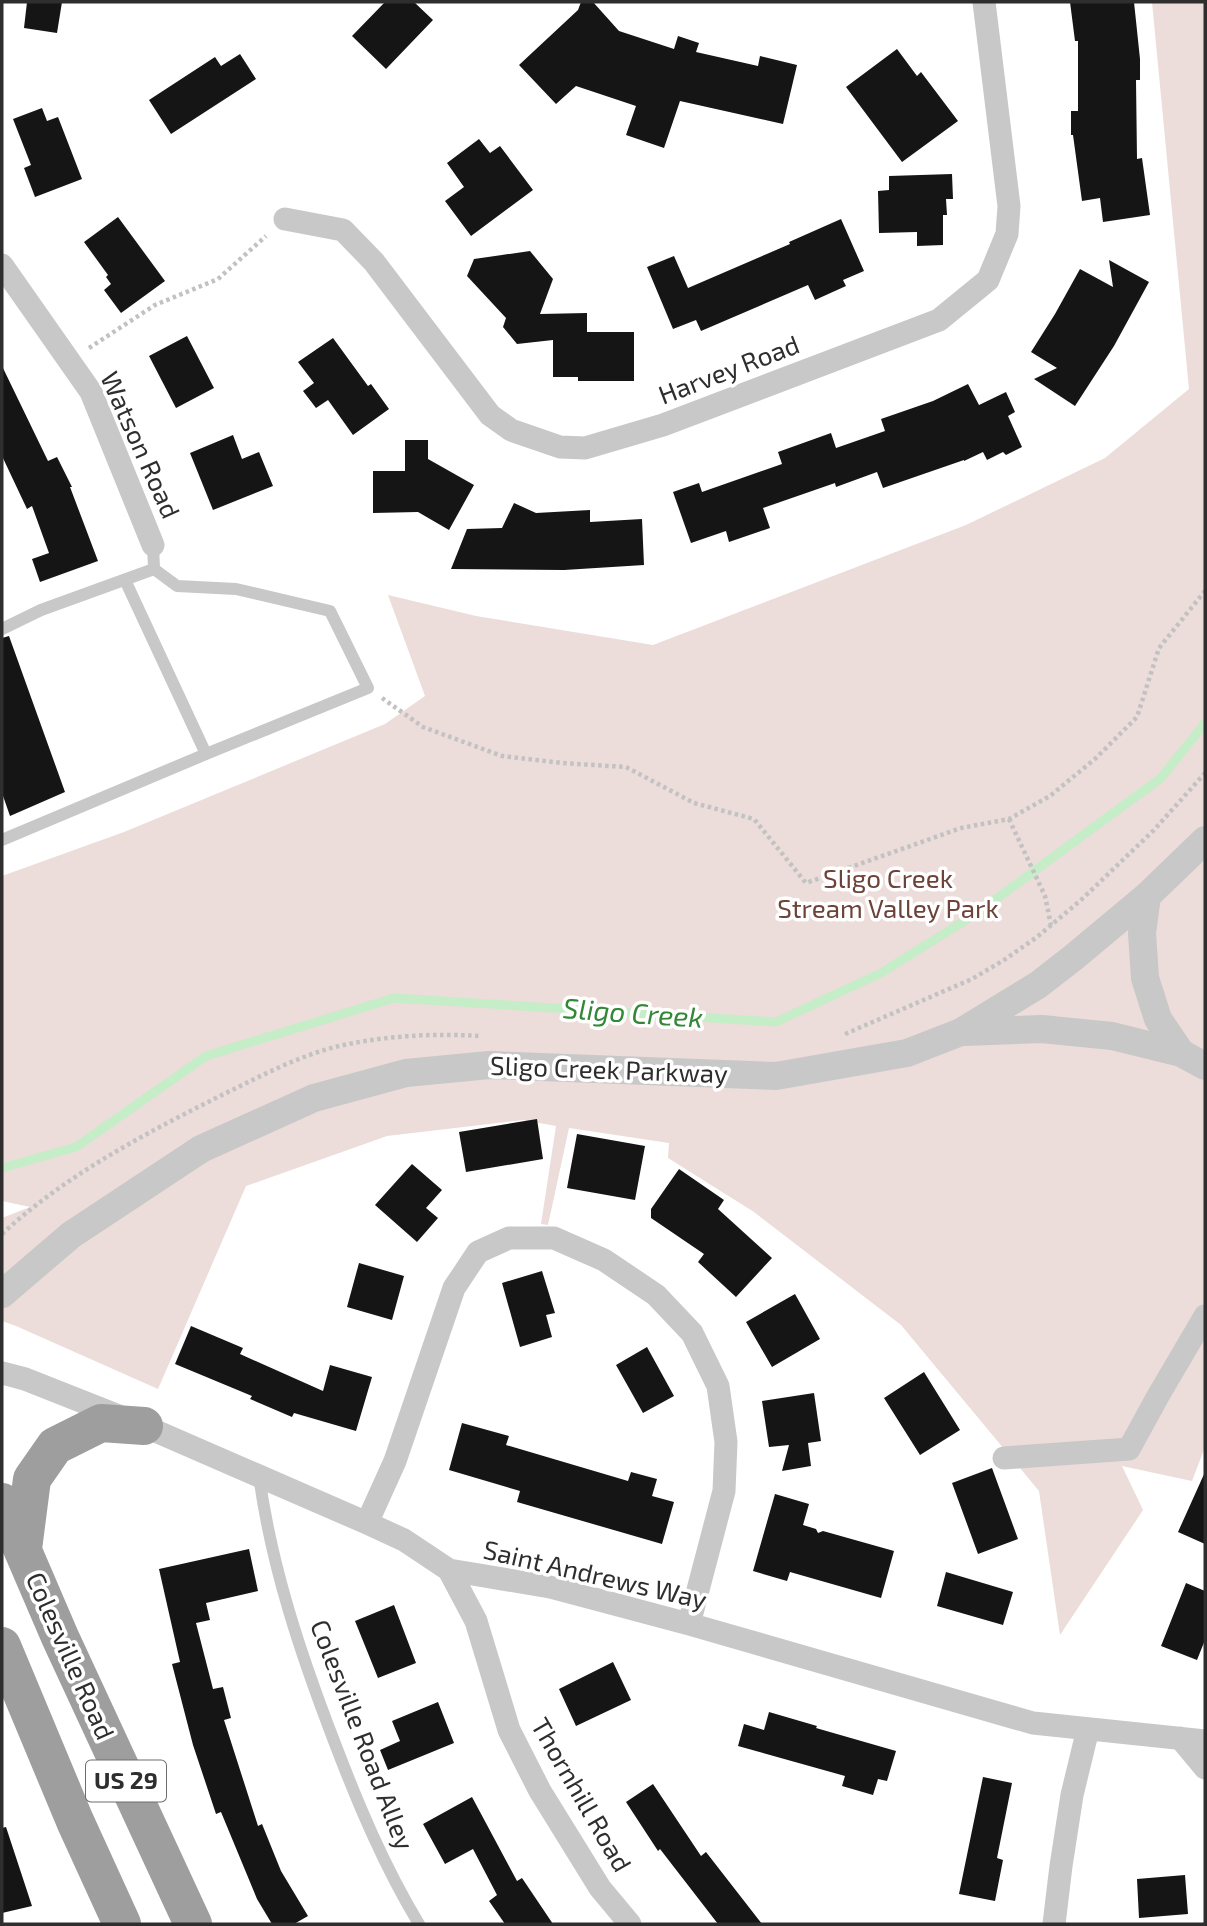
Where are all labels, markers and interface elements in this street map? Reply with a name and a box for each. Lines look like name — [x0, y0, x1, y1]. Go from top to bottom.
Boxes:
street label: Harvey Road — [654, 328, 803, 410]
street label: Watson Road — [95, 366, 188, 523]
park label: Sligo Creek Stream Valley Park — [777, 862, 999, 923]
water label: Sligo Creek — [562, 990, 704, 1034]
street label: Sligo Creek Parkway — [490, 1049, 729, 1088]
street label: Saint Andrews Way — [481, 1533, 710, 1614]
street label: Colesville Road — [21, 1567, 122, 1744]
street label: Colesville Road Alley — [305, 1615, 422, 1854]
street label: Thornhill Road — [526, 1712, 639, 1877]
road number: US 29 — [86, 1760, 166, 1801]

